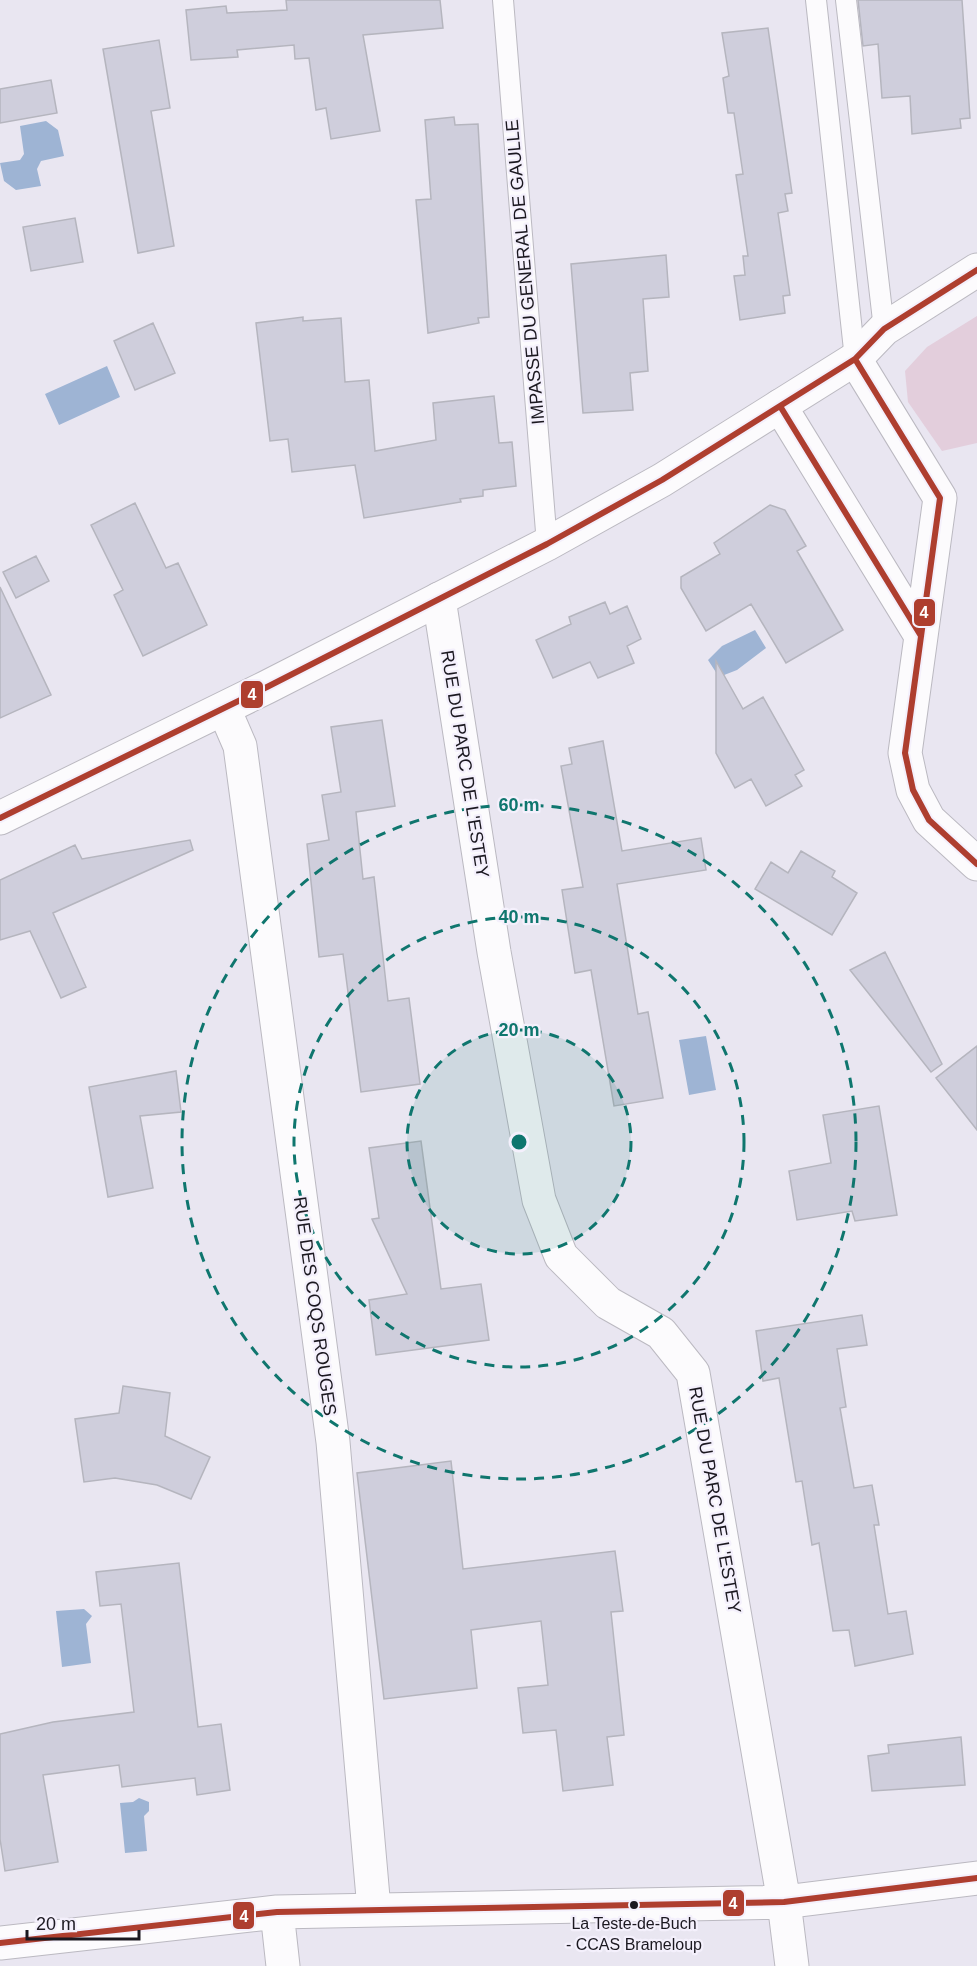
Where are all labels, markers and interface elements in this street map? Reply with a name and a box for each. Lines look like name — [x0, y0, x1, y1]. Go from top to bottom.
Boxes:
street label: IMPASSE DU GENERAL DE GAULLE — [502, 119, 548, 425]
line badge: 4 — [913, 598, 936, 627]
text: 4 — [920, 604, 929, 621]
street label: RUE DU PARC DE L'ESTEY — [437, 649, 493, 879]
line badge: 4 — [240, 680, 264, 709]
text: 4 — [248, 686, 257, 703]
text: 60 m — [498, 795, 540, 815]
text: 40 m — [498, 907, 540, 927]
text: 20 m — [498, 1020, 540, 1040]
centre of rings — [509, 1132, 529, 1152]
street label: RUE DES COQS ROUGES — [290, 1195, 340, 1417]
street label: RUE DU PARC DE L'ESTEY — [685, 1385, 745, 1615]
line badge: 4 — [722, 1889, 745, 1917]
text: 4 — [729, 1895, 738, 1912]
marker: La Teste-de-Buch - CCAS Brameloup — [628, 1899, 640, 1911]
line badge: 4 — [232, 1901, 255, 1930]
scale bar — [27, 1903, 140, 1941]
text: 4 — [240, 1908, 249, 1925]
text: 20 m — [36, 1914, 76, 1934]
place label: La Teste-de-Buch - CCAS Brameloup — [566, 1915, 702, 1953]

